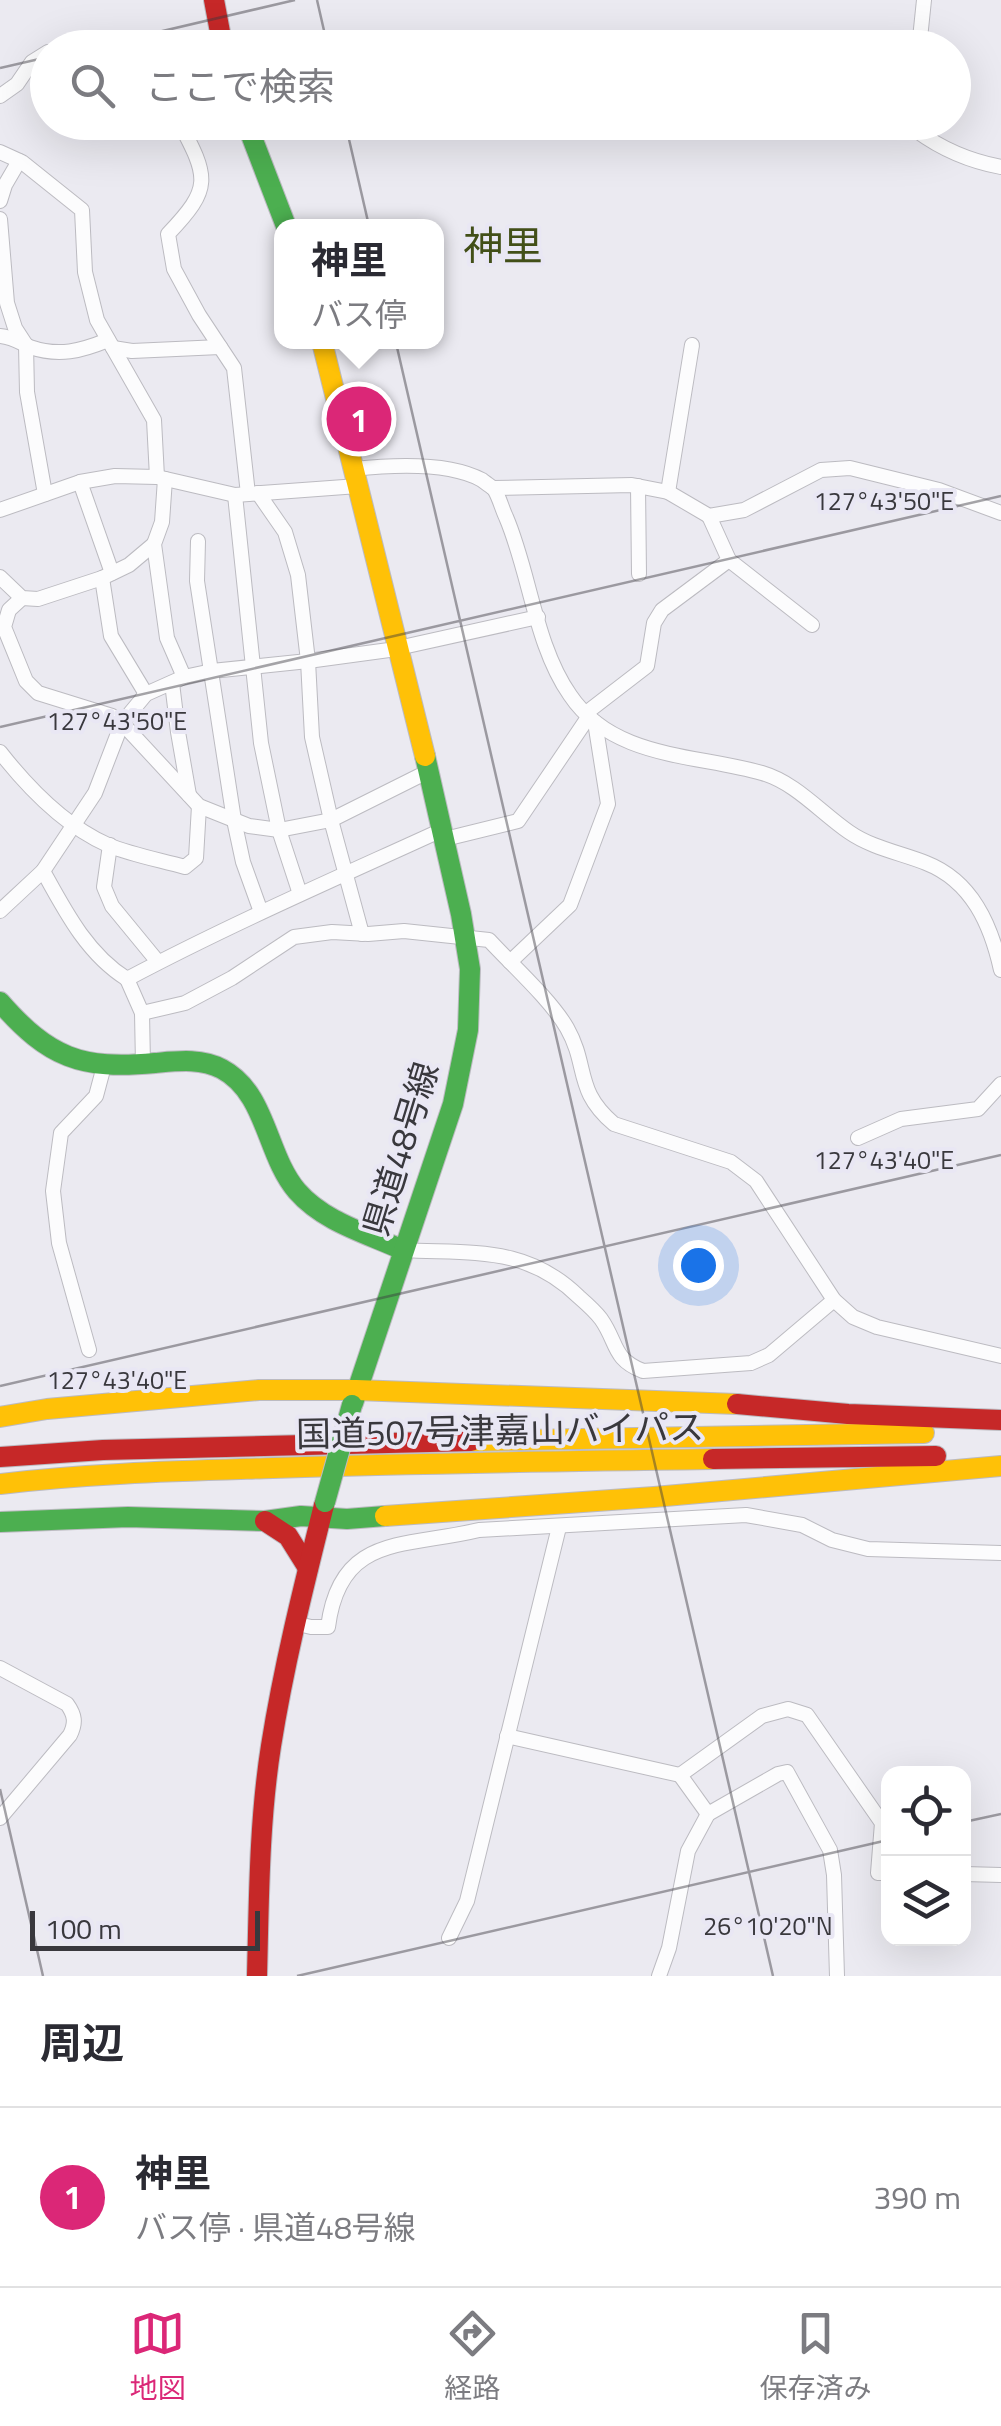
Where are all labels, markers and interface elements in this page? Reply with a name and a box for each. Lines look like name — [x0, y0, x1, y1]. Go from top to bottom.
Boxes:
search box — [30, 30, 971, 140]
text: ここで検索 — [145, 57, 335, 115]
icon: search — [65, 58, 120, 113]
district label: 神里 — [463, 215, 543, 276]
popup — [274, 219, 444, 349]
text: 神里 — [311, 231, 387, 289]
text: バス停 — [311, 290, 407, 338]
pin: 1 — [326, 382, 392, 456]
text: 127°43'50"E — [814, 482, 954, 520]
text: 127°43'50"E — [47, 702, 187, 740]
street label: 県道48号線 — [348, 1055, 452, 1242]
text: 127°43'40"E — [814, 1141, 954, 1179]
your location — [673, 1240, 724, 1291]
text: 127°43'40"E — [47, 1361, 187, 1399]
street label: 国道507号津嘉山バイパス — [295, 1399, 704, 1461]
map controls — [881, 1766, 971, 1946]
button: locate — [881, 1766, 971, 1856]
button: layers — [881, 1856, 971, 1946]
scale bar — [30, 1906, 260, 1950]
text: 100 m — [45, 1907, 122, 1950]
text: 26°10'20"N — [703, 1907, 833, 1945]
text: 周辺 — [40, 2010, 124, 2074]
text: 神里 — [135, 2144, 211, 2202]
text: 1 — [64, 2173, 81, 2221]
text: 390 m — [873, 2173, 961, 2221]
text: バス停 · 県道48号線 — [135, 2203, 416, 2251]
tab: 地図 — [129, 2306, 186, 2409]
tab: 経路 — [444, 2306, 501, 2409]
tab: 保存済み — [759, 2306, 872, 2409]

